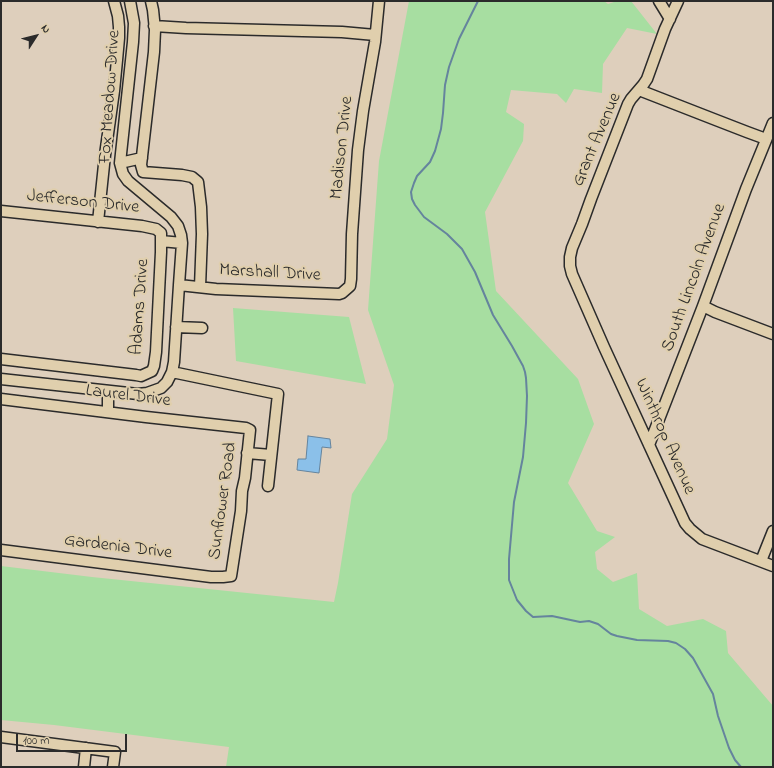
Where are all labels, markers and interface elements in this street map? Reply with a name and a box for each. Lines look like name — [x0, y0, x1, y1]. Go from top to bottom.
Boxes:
north arrow — [16, 16, 56, 56]
text: N — [37, 21, 54, 37]
street label: Fox Meadow Drive — [96, 29, 126, 165]
street label: Grant Avenue — [569, 90, 627, 190]
street label: Madison Drive — [327, 95, 359, 201]
street label: Jefferson Drive — [26, 186, 140, 220]
street label: South Lincoln Avenue — [658, 201, 732, 355]
street label: Adams Drive — [127, 258, 155, 356]
street label: Marshall Drive — [219, 261, 321, 287]
street label: Winthrop Avenue — [629, 376, 699, 498]
street label: Laurel Drive — [84, 381, 172, 413]
street label: Sunflower Road — [205, 441, 243, 561]
street label: Gardenia Drive — [63, 531, 173, 565]
scale bar — [18, 726, 129, 752]
text: 100 m — [23, 732, 50, 750]

